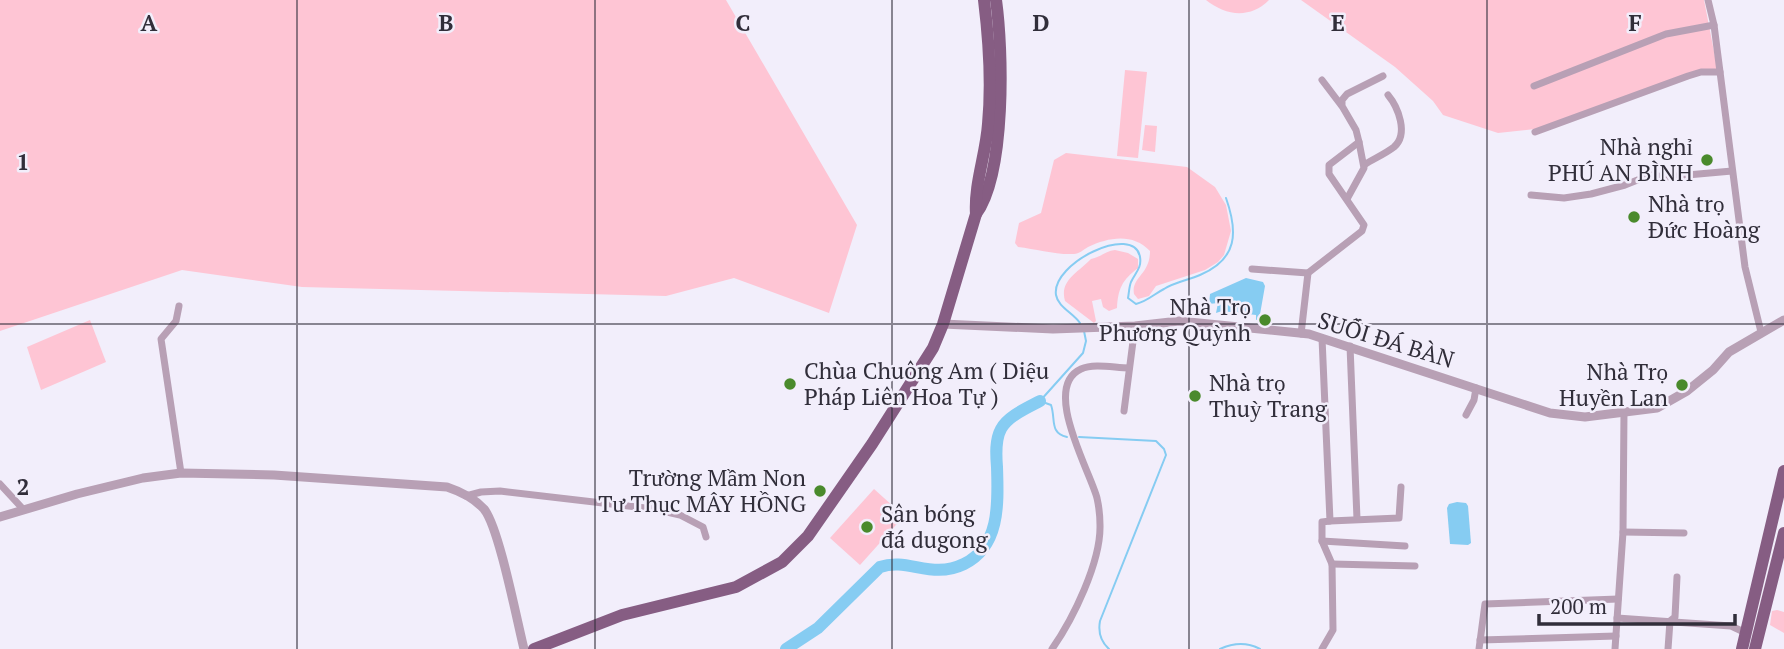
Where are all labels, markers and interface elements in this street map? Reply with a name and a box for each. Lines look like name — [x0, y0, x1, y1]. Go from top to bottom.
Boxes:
text: A — [141, 7, 158, 38]
text: B — [439, 7, 454, 38]
text: C — [736, 7, 751, 38]
text: D — [1033, 7, 1050, 38]
text: E — [1331, 7, 1345, 38]
text: F — [1628, 7, 1642, 38]
place label: Nhà nghỉ PHÚ AN BÌNH — [1548, 131, 1693, 188]
text: 1 — [17, 146, 30, 177]
marker: Nhà nghỉ PHÚ AN BÌNH — [1699, 152, 1715, 168]
place label: Nhà trọ Đức Hoàng — [1648, 188, 1761, 245]
marker: Nhà trọ Đức Hoàng — [1626, 209, 1642, 225]
place label: Nhà Trọ Phương Quỳnh — [1099, 291, 1251, 348]
street label: SUỐI ĐÁ BÀN — [1314, 304, 1458, 375]
marker: Nhà Trọ Phương Quỳnh — [1257, 312, 1273, 328]
place label: Chùa Chuông Am ( Diệu Pháp Liên Hoa Tự ) — [804, 355, 1049, 412]
place label: Nhà Trọ Huyền Lan — [1559, 356, 1668, 413]
place label: Nhà trọ Thuỳ Trang — [1209, 367, 1328, 424]
marker: Chùa Chuông Am ( Diệu Pháp Liên Hoa Tự ) — [782, 376, 798, 392]
marker: Nhà Trọ Huyền Lan — [1674, 377, 1690, 393]
marker: Nhà trọ Thuỳ Trang — [1187, 388, 1203, 404]
place label: Trường Mầm Non Tư Thục MÂY HỒNG — [598, 462, 806, 519]
text: 2 — [17, 471, 30, 502]
marker: Trường Mầm Non Tư Thục MÂY HỒNG — [812, 483, 828, 499]
place label: Sân bóng đá dugong — [881, 498, 988, 555]
marker: Sân bóng đá dugong — [859, 519, 875, 535]
scale bar — [1539, 582, 1735, 626]
text: 200 m — [1550, 592, 1607, 620]

